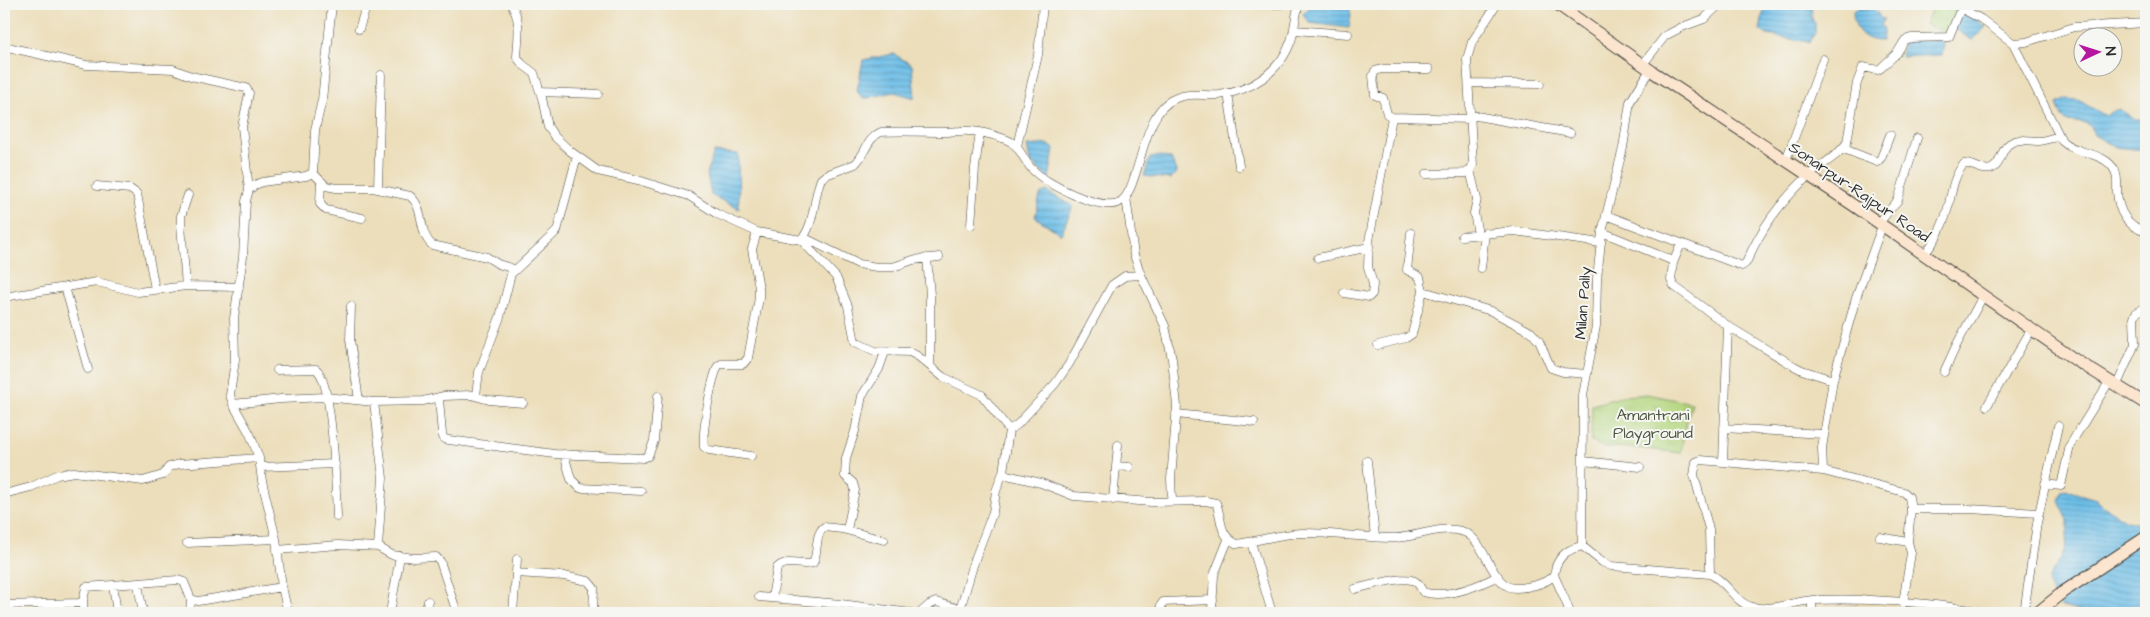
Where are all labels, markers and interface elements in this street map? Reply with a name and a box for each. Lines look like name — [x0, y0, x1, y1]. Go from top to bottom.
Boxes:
north arrow — [2072, 28, 2122, 78]
text: N — [2100, 46, 2120, 56]
street label: Sonarpur-Rajpur Road — [1784, 136, 1935, 247]
street label: Milan Pally — [1569, 266, 1598, 340]
park label: Amantrani Playground — [1613, 404, 1693, 445]

